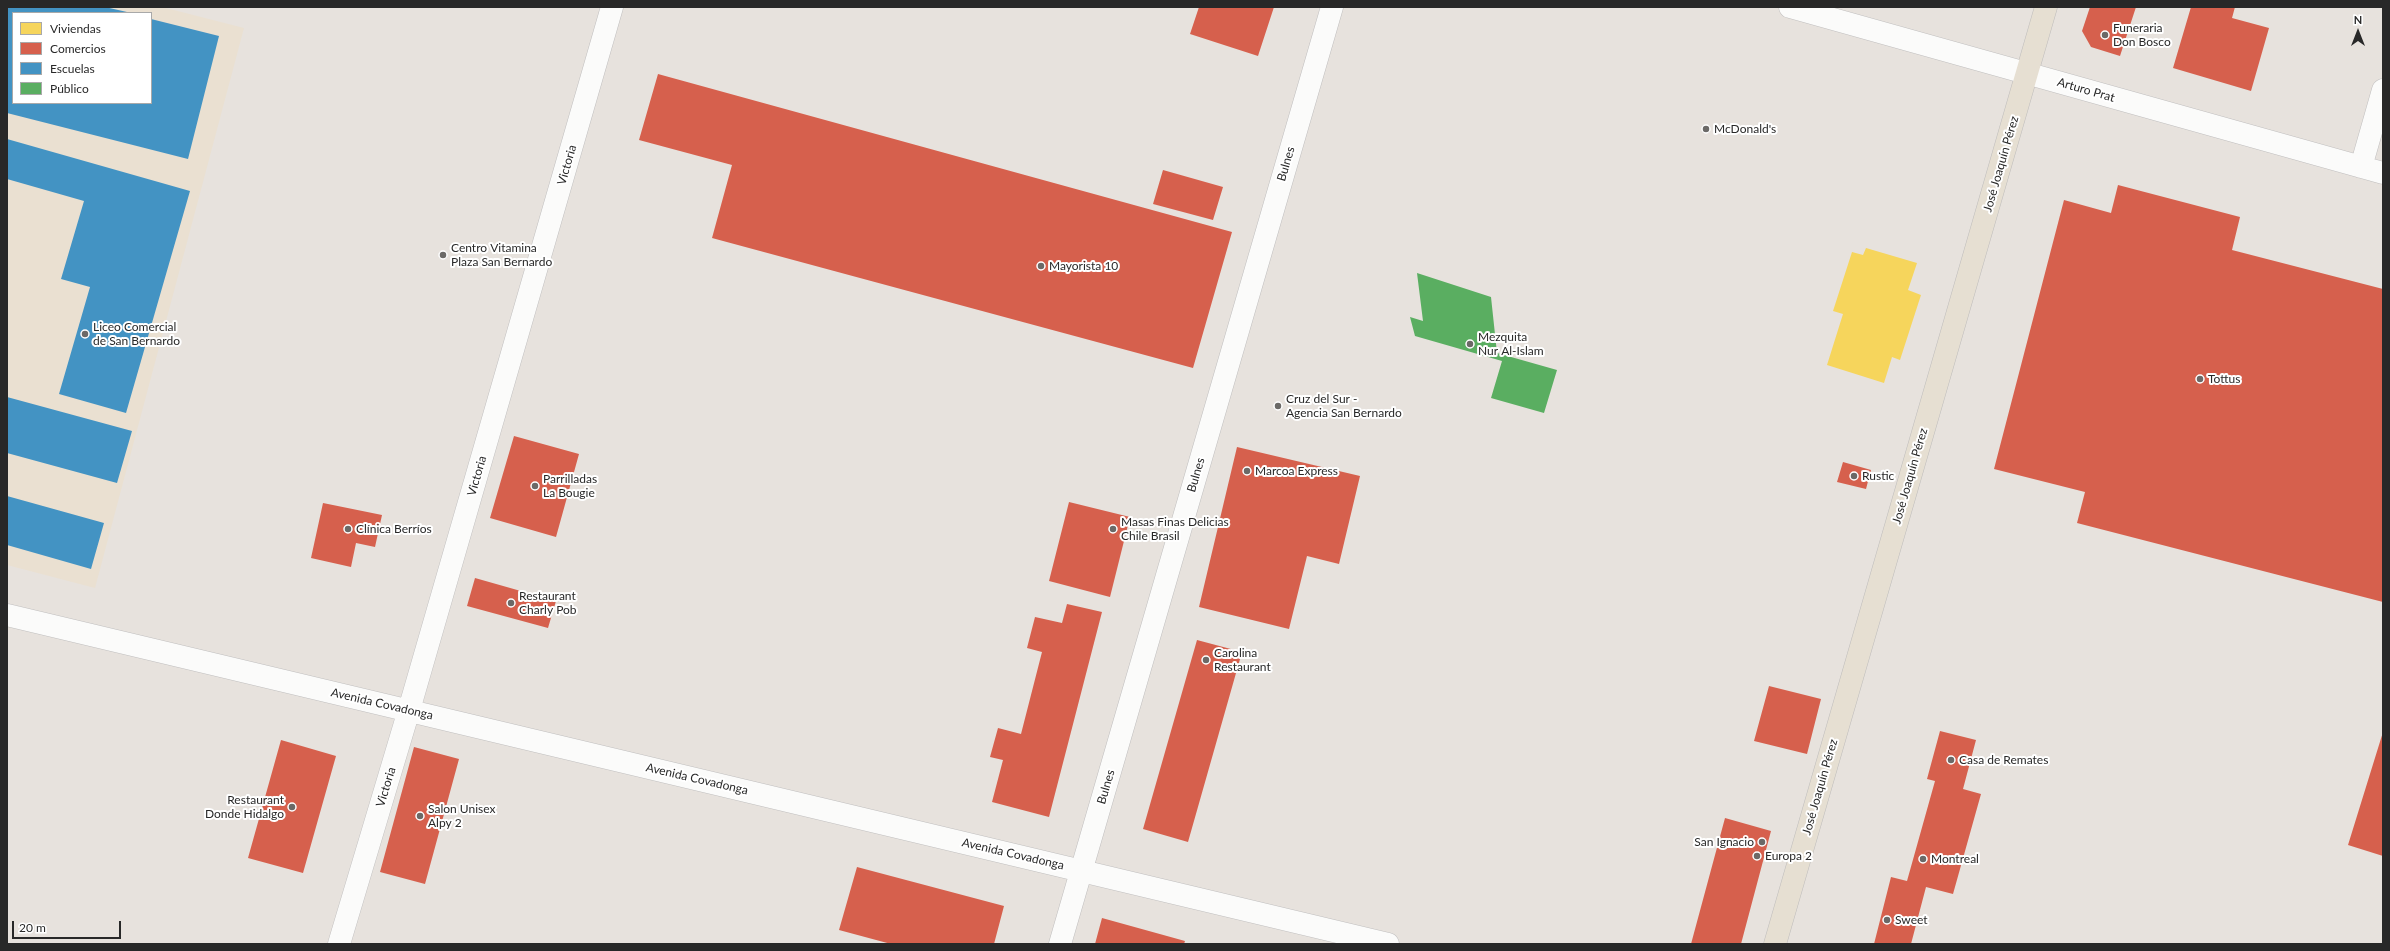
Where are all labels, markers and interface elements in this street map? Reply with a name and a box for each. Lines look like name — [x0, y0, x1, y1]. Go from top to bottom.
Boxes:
legend — [12, 12, 152, 104]
north arrow — [2338, 12, 2378, 52]
text: N — [2354, 13, 2362, 26]
text: Viviendas — [50, 21, 101, 36]
place label: Funeraria Don Bosco — [2113, 21, 2171, 49]
marker: Funeraria Don Bosco — [2100, 30, 2110, 40]
text: Comercios — [50, 41, 106, 56]
text: Escuelas — [50, 61, 95, 76]
street label: Arturo Prat — [2056, 75, 2116, 105]
text: Público — [50, 81, 89, 96]
street label: José Joaquín Pérez — [1980, 114, 2022, 214]
place label: McDonald's — [1714, 122, 1776, 136]
marker: McDonald's — [1701, 124, 1711, 134]
street label: Victoria — [554, 143, 580, 187]
street label: Bulnes — [1274, 145, 1298, 183]
place label: Centro Vitamina Plaza San Bernardo — [451, 241, 552, 269]
marker: Centro Vitamina Plaza San Bernardo — [438, 250, 448, 260]
place label: Mayorista 10 — [1049, 259, 1118, 273]
marker: Mayorista 10 — [1036, 261, 1046, 271]
place label: Liceo Comercial de San Bernardo — [93, 320, 180, 348]
marker: Liceo Comercial de San Bernardo — [80, 329, 90, 339]
place label: Mezquita Nur Al-Islam — [1478, 330, 1544, 358]
marker: Mezquita Nur Al-Islam — [1465, 339, 1475, 349]
place label: Tottus — [2208, 372, 2240, 386]
marker: Tottus — [2195, 374, 2205, 384]
place label: Cruz del Sur - Agencia San Bernardo — [1286, 392, 1402, 420]
marker: Cruz del Sur - Agencia San Bernardo — [1273, 401, 1283, 411]
street label: José Joaquín Pérez — [1889, 426, 1931, 526]
street label: Victoria — [464, 454, 490, 498]
street label: Bulnes — [1184, 456, 1208, 494]
place label: Marcoa Express — [1255, 464, 1338, 478]
marker: Marcoa Express — [1242, 466, 1252, 476]
place label: Rustic — [1862, 469, 1894, 483]
marker: Rustic — [1849, 471, 1859, 481]
place label: Parrilladas La Bougie — [543, 472, 597, 500]
marker: Parrilladas La Bougie — [530, 481, 540, 491]
place label: Masas Finas Delicias Chile Brasil — [1121, 515, 1229, 543]
place label: Clínica Berríos — [356, 522, 432, 536]
marker: Clínica Berríos — [343, 524, 353, 534]
marker: Masas Finas Delicias Chile Brasil — [1108, 524, 1118, 534]
place label: Restaurant Charly Pob — [519, 589, 577, 617]
marker: Restaurant Charly Pob — [506, 598, 516, 608]
place label: Carolina Restaurant — [1214, 646, 1271, 674]
marker: Carolina Restaurant — [1201, 655, 1211, 665]
street label: Avenida Covadonga — [330, 685, 434, 723]
street label: José Joaquín Pérez — [1799, 737, 1841, 837]
place label: Casa de Remates — [1959, 753, 2048, 767]
marker: Casa de Remates — [1946, 755, 1956, 765]
street label: Avenida Covadonga — [645, 760, 749, 798]
street label: Victoria — [373, 765, 399, 809]
street label: Bulnes — [1094, 768, 1118, 806]
place label: Restaurant Donde Hidalgo — [205, 793, 284, 821]
marker: Restaurant Donde Hidalgo — [287, 802, 297, 812]
place label: Salon Unisex Alpy 2 — [428, 802, 495, 830]
marker: Salon Unisex Alpy 2 — [415, 811, 425, 821]
street label: Avenida Covadonga — [961, 835, 1065, 873]
place label: San Ignacio — [1694, 835, 1754, 849]
marker: San Ignacio — [1757, 837, 1767, 847]
place label: Europa 2 — [1765, 849, 1812, 863]
marker: Europa 2 — [1752, 851, 1762, 861]
place label: Montreal — [1931, 852, 1979, 866]
marker: Montreal — [1918, 854, 1928, 864]
scale bar — [14, 913, 123, 939]
place label: Sweet — [1895, 913, 1928, 927]
marker: Sweet — [1882, 915, 1892, 925]
text: 20 m — [19, 920, 46, 935]

